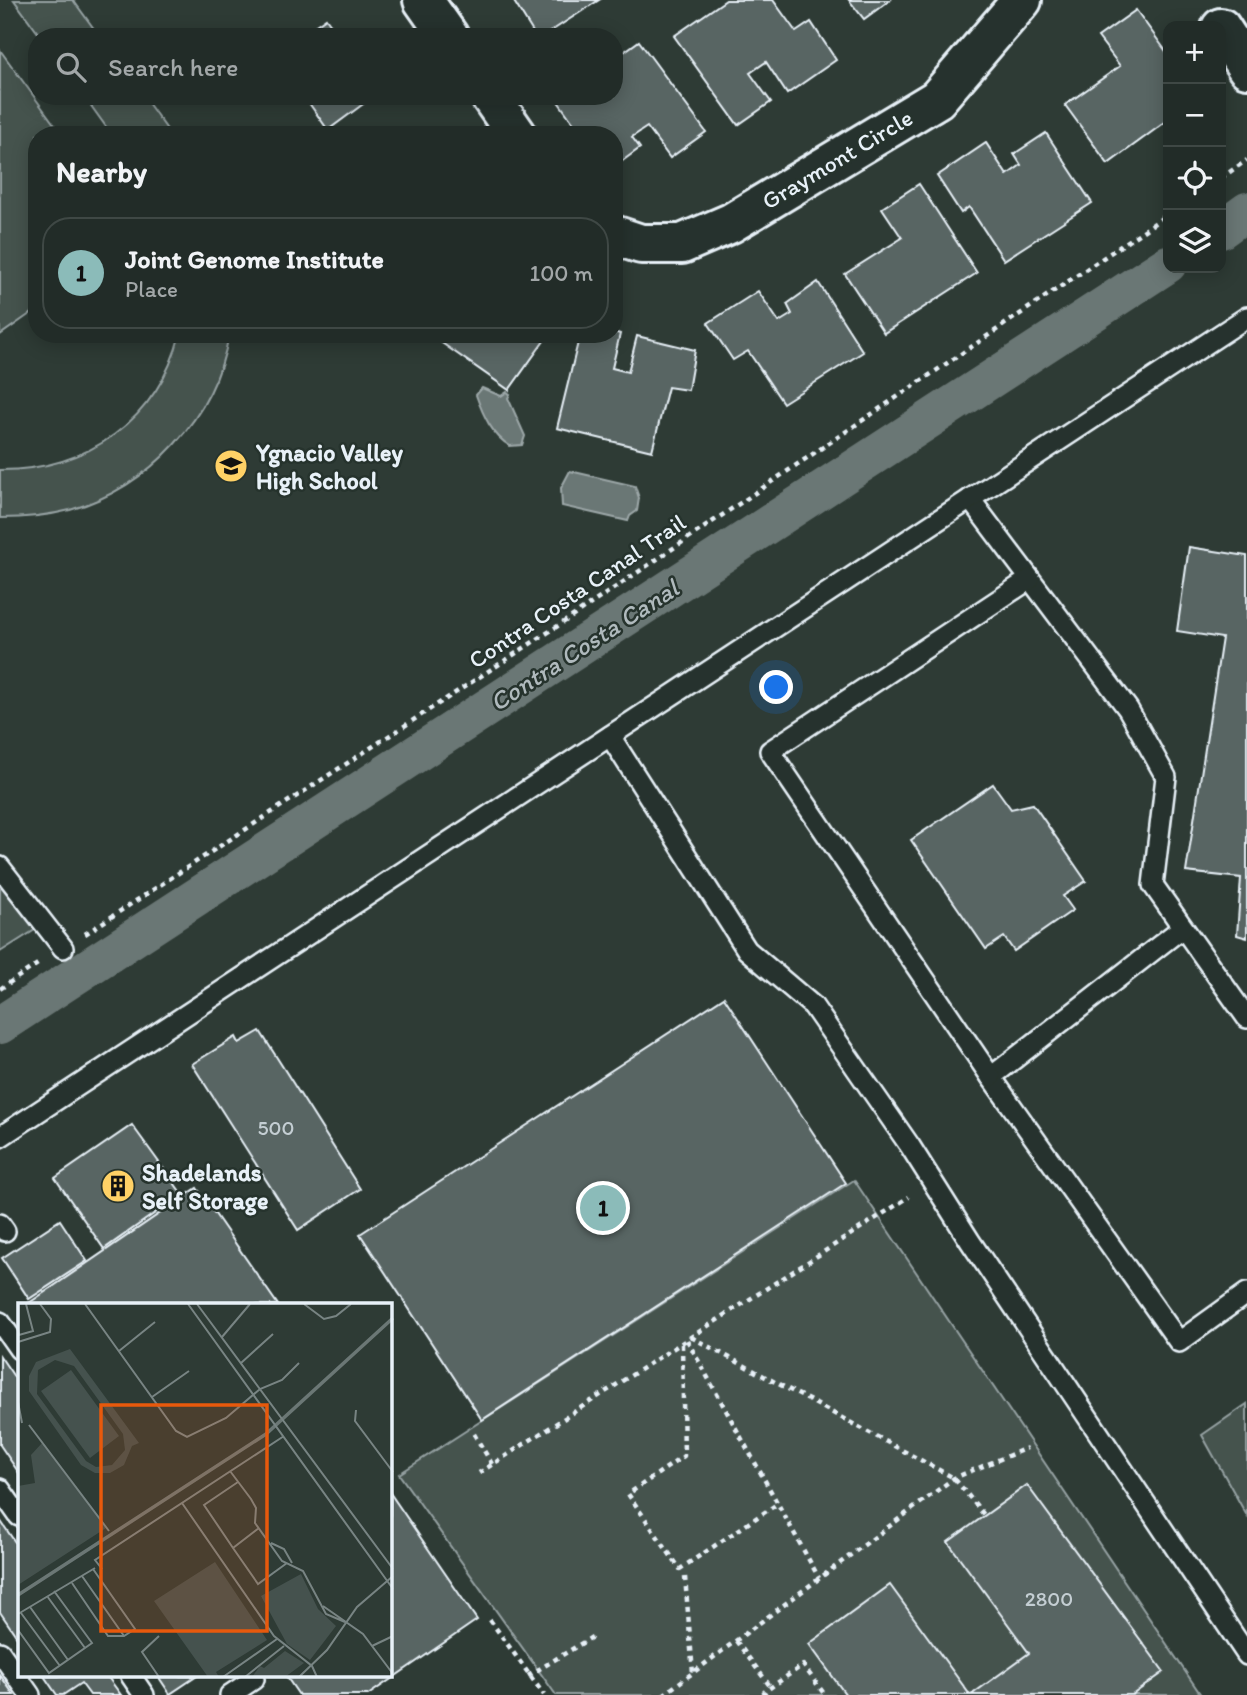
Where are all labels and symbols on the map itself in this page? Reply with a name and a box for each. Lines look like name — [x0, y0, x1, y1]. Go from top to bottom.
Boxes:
street label: Graymont Circle — [756, 103, 918, 215]
place label: Ygnacio Valley High School — [255, 438, 403, 496]
school or university icon: Ygnacio Valley High School — [212, 447, 250, 485]
street label: Contra Costa Canal Trail — [464, 508, 690, 674]
water label: Contra Costa Canal — [484, 572, 684, 718]
your location — [759, 670, 793, 704]
house number: 500 — [258, 1115, 294, 1140]
place label: Shadelands Self Storage — [142, 1158, 269, 1216]
building icon: Shadelands Self Storage — [99, 1167, 137, 1205]
pin: 1 — [580, 1182, 626, 1234]
inset map — [18, 1303, 392, 1678]
house number: 2800 — [1025, 1586, 1073, 1611]

